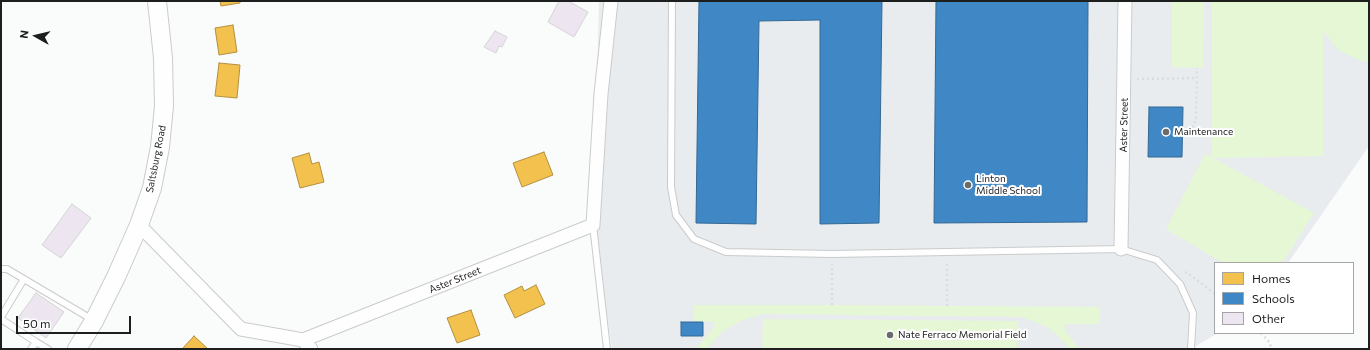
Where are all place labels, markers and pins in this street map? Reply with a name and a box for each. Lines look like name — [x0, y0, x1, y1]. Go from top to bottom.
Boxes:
place label: Maintenance — [1174, 126, 1233, 138]
marker: Maintenance — [1161, 127, 1171, 137]
place label: Linton Middle School — [976, 173, 1040, 196]
marker: Linton Middle School — [963, 180, 973, 190]
place label: Nate Ferraco Memorial Field — [898, 329, 1026, 341]
marker: Nate Ferraco Memorial Field — [885, 330, 895, 340]

